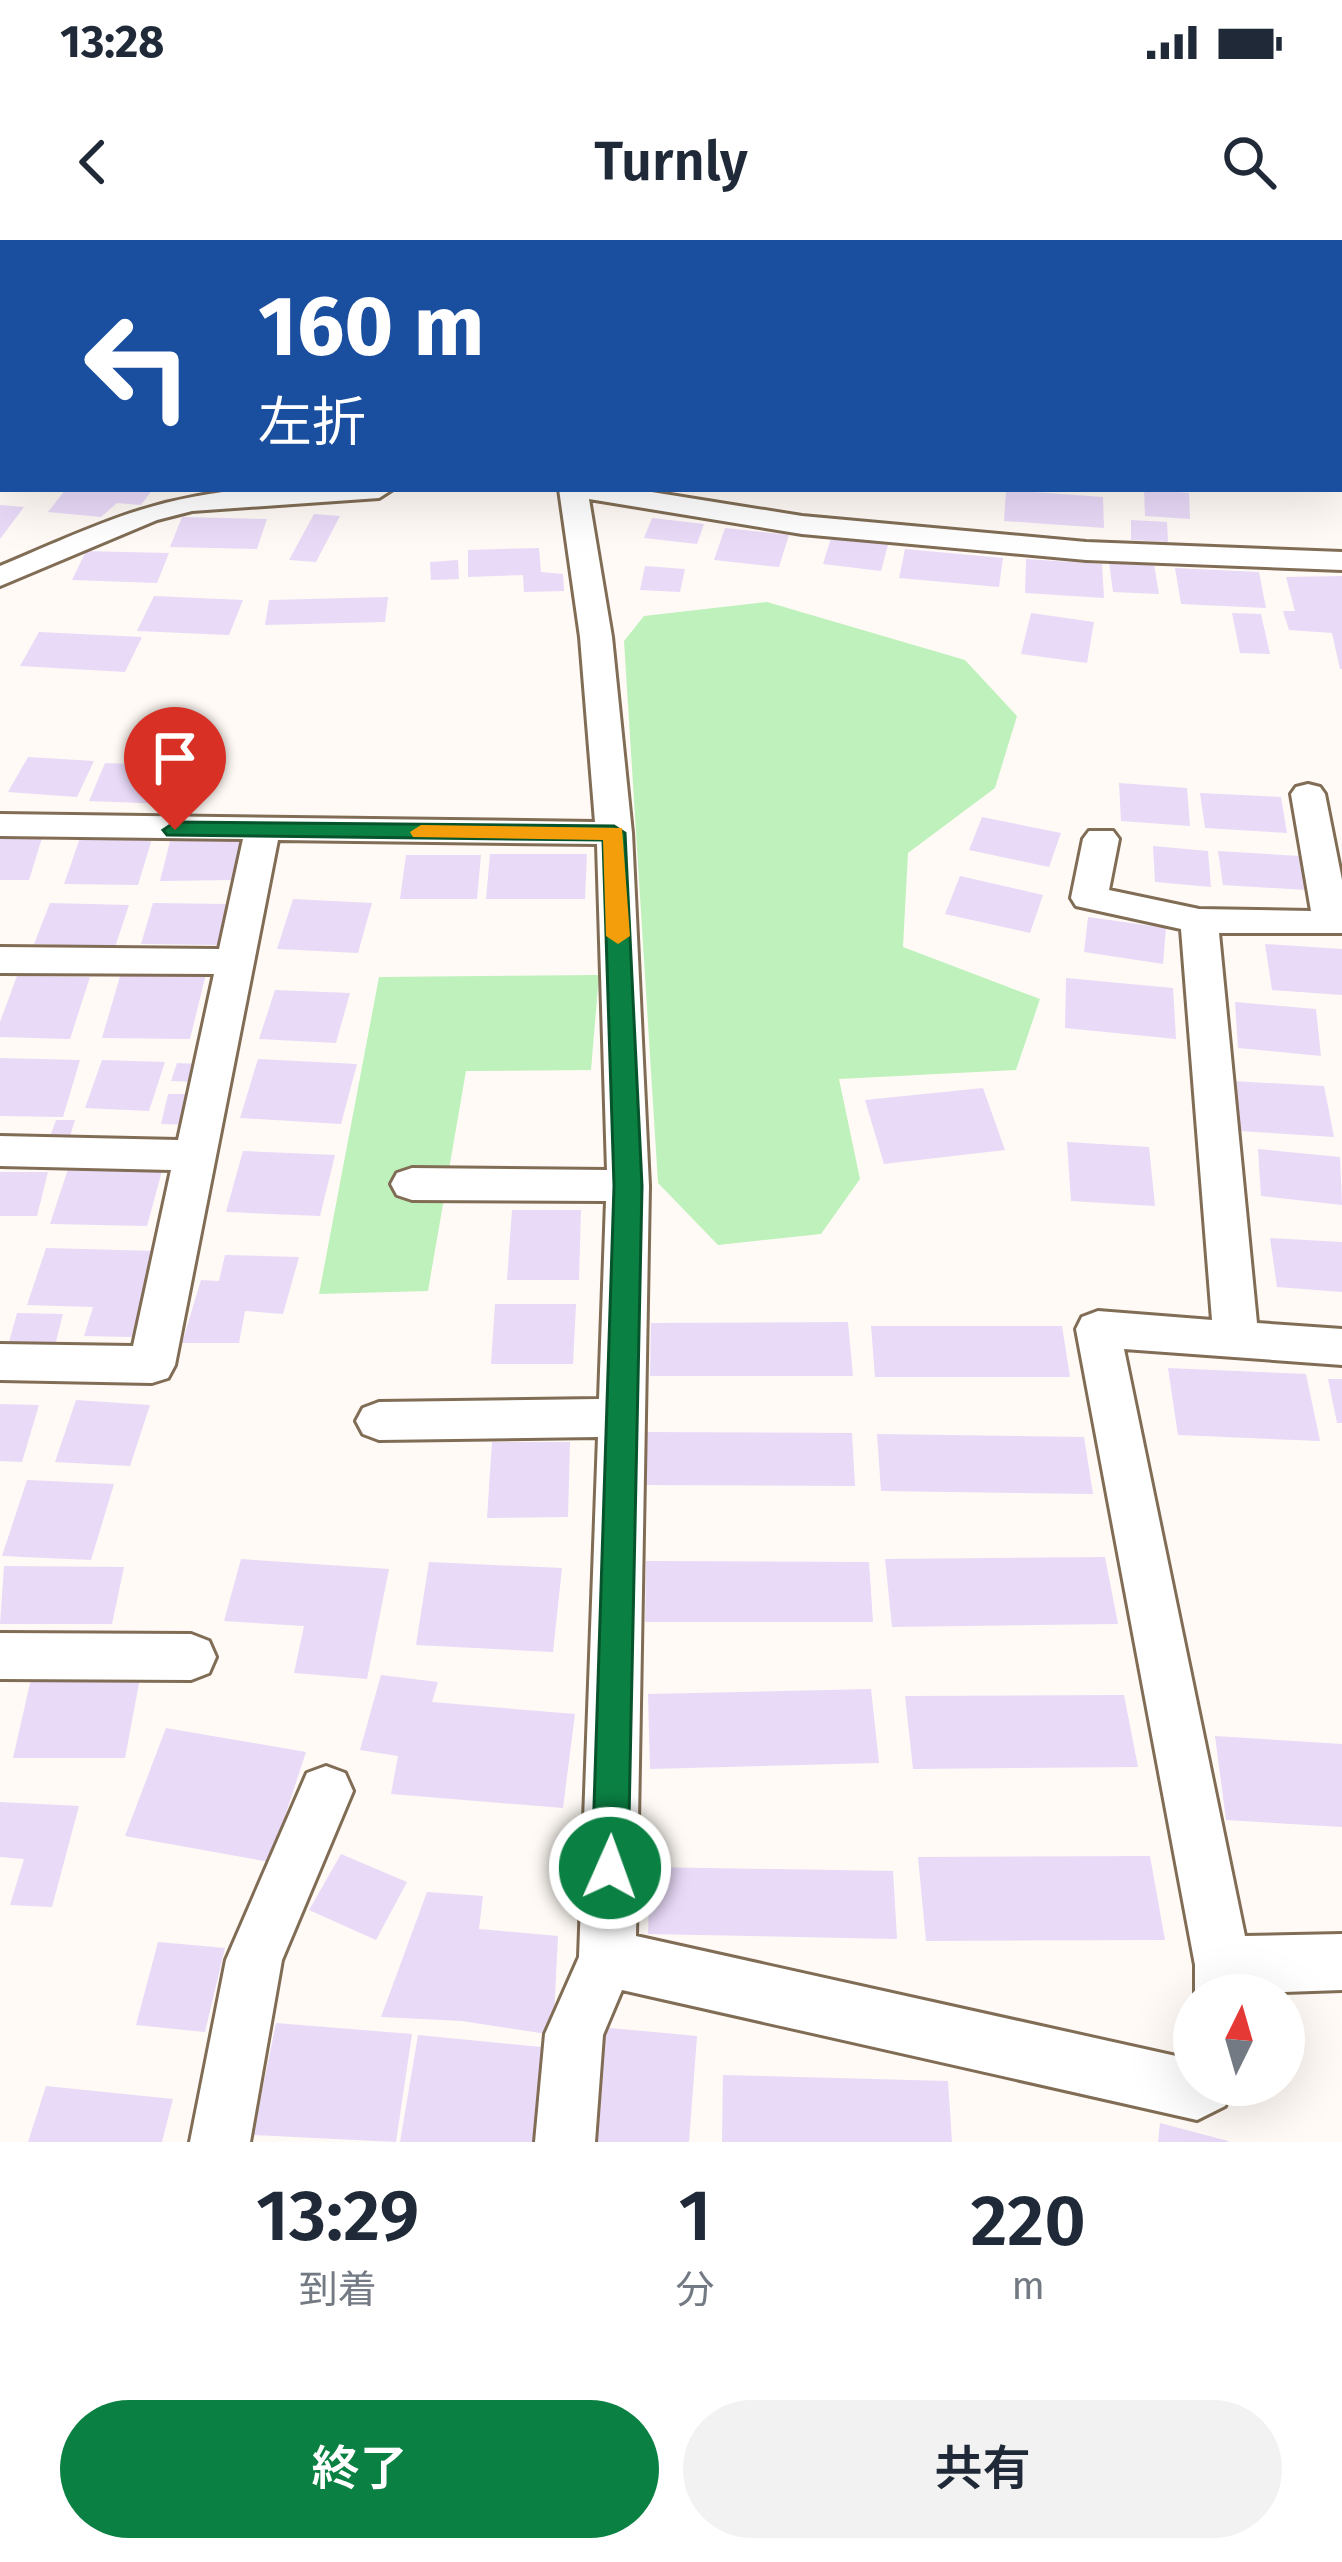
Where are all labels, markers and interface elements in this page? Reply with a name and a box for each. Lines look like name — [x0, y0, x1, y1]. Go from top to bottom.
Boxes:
text: 13:28 — [60, 15, 165, 69]
icon: back — [60, 129, 126, 195]
icon: search — [1216, 129, 1282, 195]
text: Turnly — [594, 130, 748, 194]
text: 160 m — [258, 276, 484, 377]
icon: left — [60, 288, 216, 444]
text: 左折 — [258, 391, 366, 455]
pin — [124, 707, 226, 830]
icon: arrive — [142, 725, 208, 791]
position arrow — [547, 1805, 673, 1931]
north arrow — [1173, 1974, 1305, 2106]
map controls — [1173, 1974, 1305, 2106]
text: 13:29 — [256, 2173, 419, 2259]
text: 1 — [678, 2173, 711, 2259]
text: 220 — [970, 2178, 1086, 2264]
text: m — [1011, 2263, 1045, 2309]
text: 到着 — [299, 2267, 377, 2313]
text: 分 — [675, 2267, 714, 2313]
button: 終了 — [60, 2400, 659, 2538]
button: 共有 — [683, 2400, 1282, 2538]

